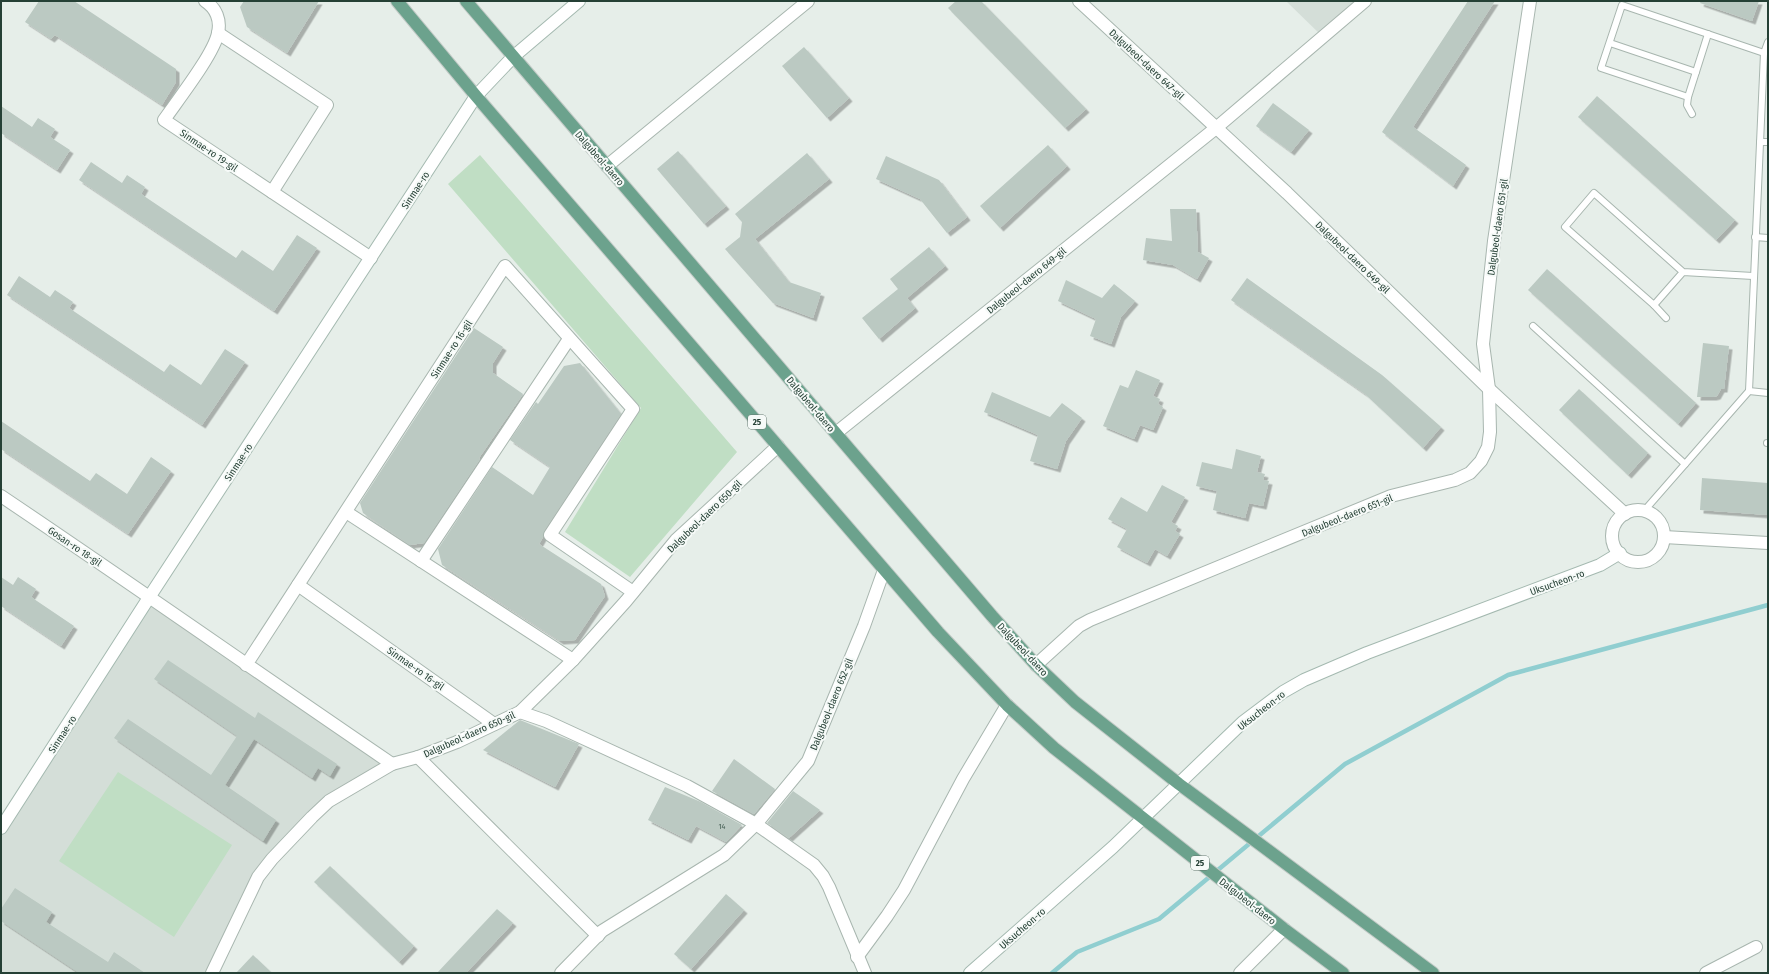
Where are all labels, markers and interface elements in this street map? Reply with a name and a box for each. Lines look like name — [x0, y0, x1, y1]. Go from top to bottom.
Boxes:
street label: Dalgubeol-daero 647-gil — [1106, 27, 1186, 103]
street label: Sinmae-ro 19-gil — [177, 127, 240, 175]
street label: Dalgubeol-daero — [572, 129, 626, 188]
street label: Sinmae-ro — [399, 169, 432, 212]
street label: Dalgubeol-daero 651-gil — [1485, 178, 1511, 276]
street label: Dalgubeol-daero 649-gil — [1313, 219, 1392, 297]
street label: Dalgubeol-daero 649-gil — [984, 245, 1069, 317]
street label: Sinmae-ro 16-gil — [429, 318, 475, 381]
street label: Dalgubeol-daero — [784, 375, 837, 435]
road number: 25 — [748, 415, 766, 429]
street label: Sinmae-ro — [222, 441, 255, 484]
street label: Dalgubeol-daero 650-gil — [665, 478, 745, 555]
street label: Dalgubeol-daero 651-gil — [1300, 492, 1395, 540]
street label: Gosan-ro 18-gil — [45, 524, 104, 569]
street label: Uksucheon-ro — [1528, 568, 1586, 598]
street label: Dalgubeol-daero — [995, 621, 1050, 679]
street label: Sinmae-ro 16-gil — [384, 645, 447, 693]
street label: Dalgubeol-daero 652-gil — [808, 656, 856, 752]
street label: Uksucheon-ro — [1235, 688, 1288, 733]
street label: Dalgubeol-daero 650-gil — [422, 709, 517, 761]
street label: Sinmae-ro — [46, 713, 79, 756]
house number: 14 — [719, 822, 726, 831]
road number: 25 — [1191, 856, 1209, 870]
street label: Dalgubeol-daero — [1217, 876, 1278, 928]
street label: Uksucheon-ro — [997, 905, 1048, 952]

